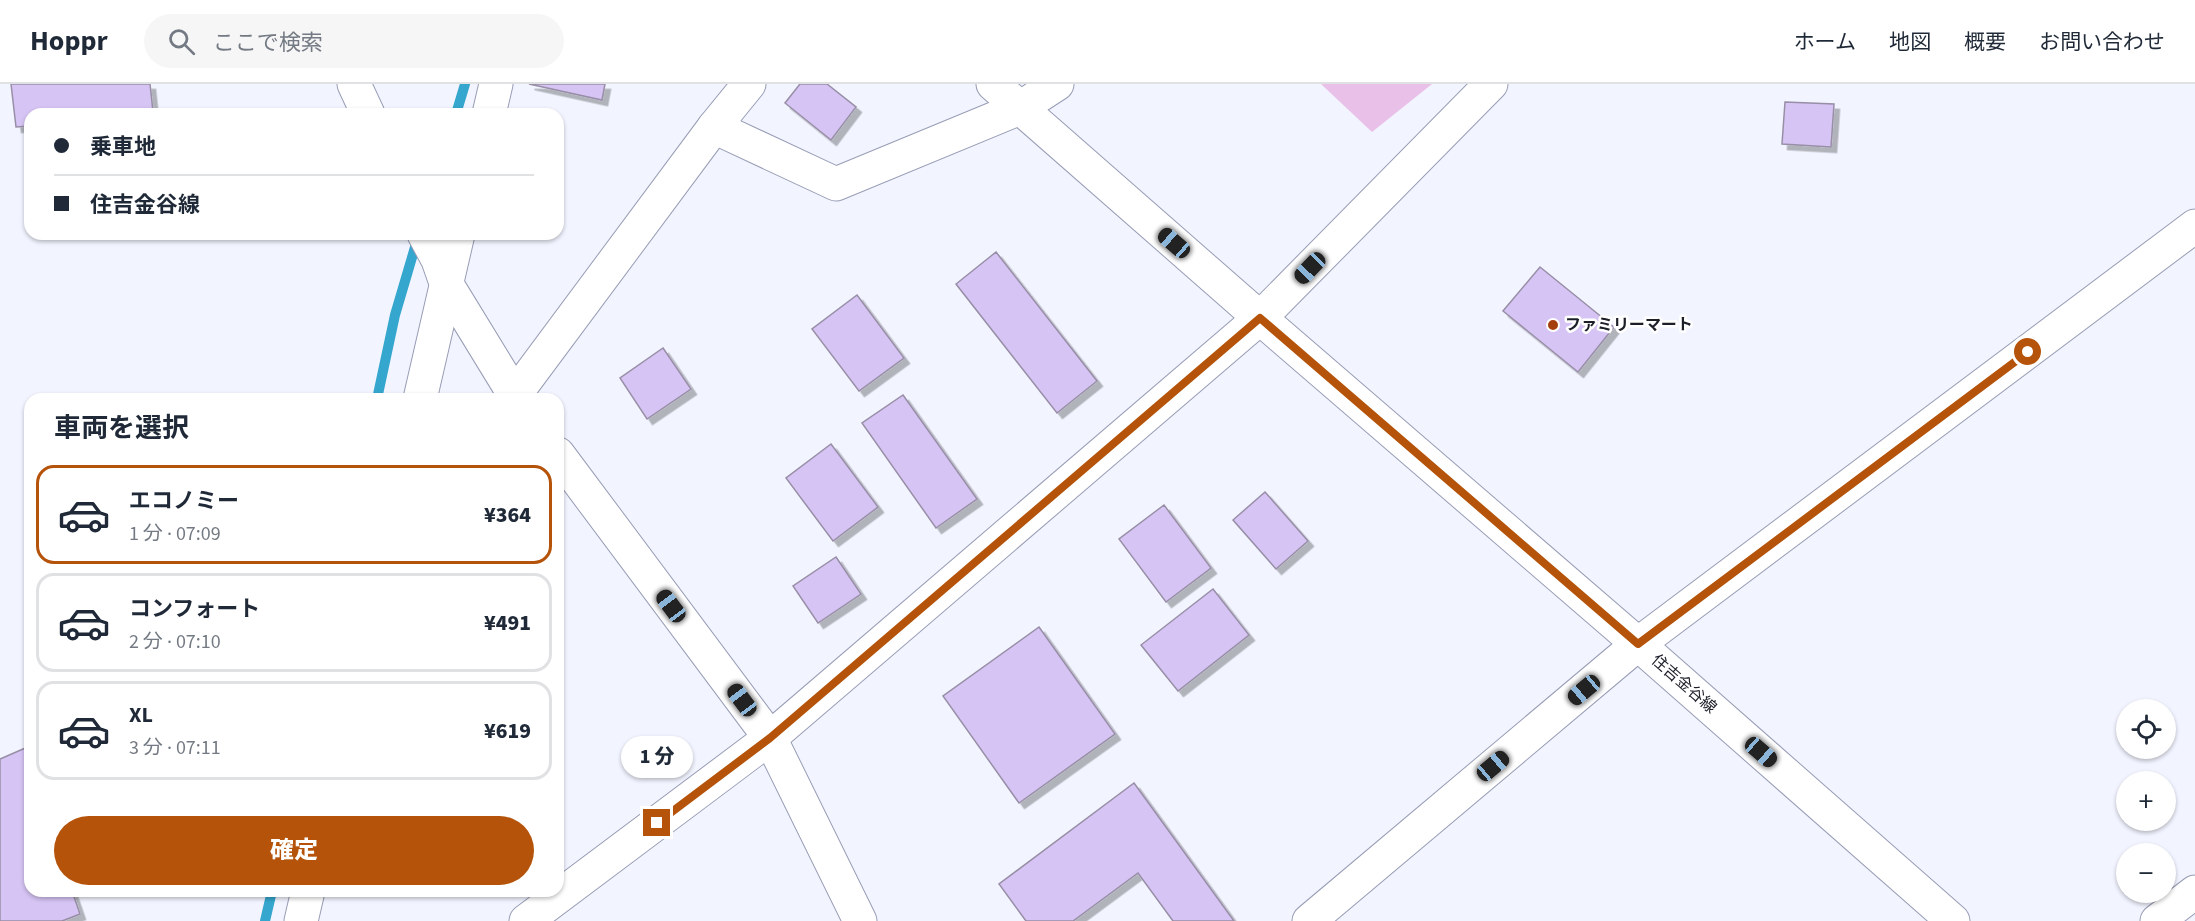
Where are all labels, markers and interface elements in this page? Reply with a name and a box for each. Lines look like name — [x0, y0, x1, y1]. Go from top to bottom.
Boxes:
search box — [144, 14, 564, 68]
text: Hoppr — [30, 21, 108, 61]
icon: search — [165, 25, 198, 58]
text: ここで検索 — [213, 27, 323, 59]
text: ホーム — [1794, 27, 1856, 57]
text: 地図 — [1889, 27, 1931, 57]
text: 概要 — [1964, 27, 2006, 57]
text: お問い合わせ — [2039, 27, 2165, 57]
text: 乗車地 — [90, 131, 156, 163]
text: 住吉金谷線 — [90, 189, 200, 221]
car — [1155, 224, 1193, 262]
car — [1291, 249, 1329, 287]
place label: ファミリーマート — [1565, 314, 1693, 336]
marker: ファミリーマート — [1546, 318, 1560, 332]
route start — [2014, 338, 2041, 365]
text: 車両を選択 — [54, 409, 189, 448]
text: エコノミー — [129, 485, 239, 517]
icon: car — [57, 488, 111, 542]
text: ¥364 — [484, 499, 531, 531]
text: 1 分 · 07:09 — [129, 520, 221, 548]
car — [653, 586, 689, 626]
text: コンフォート — [129, 593, 260, 625]
icon: car — [57, 596, 111, 650]
text: ¥491 — [484, 607, 531, 639]
text: 2 分 · 07:10 — [129, 628, 221, 656]
street label: 住吉金谷線 — [1647, 649, 1721, 719]
car — [1564, 672, 1604, 708]
car — [724, 680, 760, 720]
text: XL — [129, 699, 153, 731]
map controls — [2116, 699, 2176, 903]
button: locate — [2116, 699, 2176, 759]
icon: car — [57, 704, 111, 758]
text: ¥619 — [484, 715, 531, 747]
car — [1742, 733, 1780, 771]
text: 3 分 · 07:11 — [129, 734, 221, 762]
callout: 1 分 — [621, 736, 693, 778]
text: 1 分 — [640, 743, 674, 771]
car — [1473, 748, 1513, 784]
button: + — [2116, 771, 2176, 831]
route end — [643, 809, 670, 836]
button: 確定 — [54, 816, 534, 885]
button: − — [2116, 843, 2176, 903]

